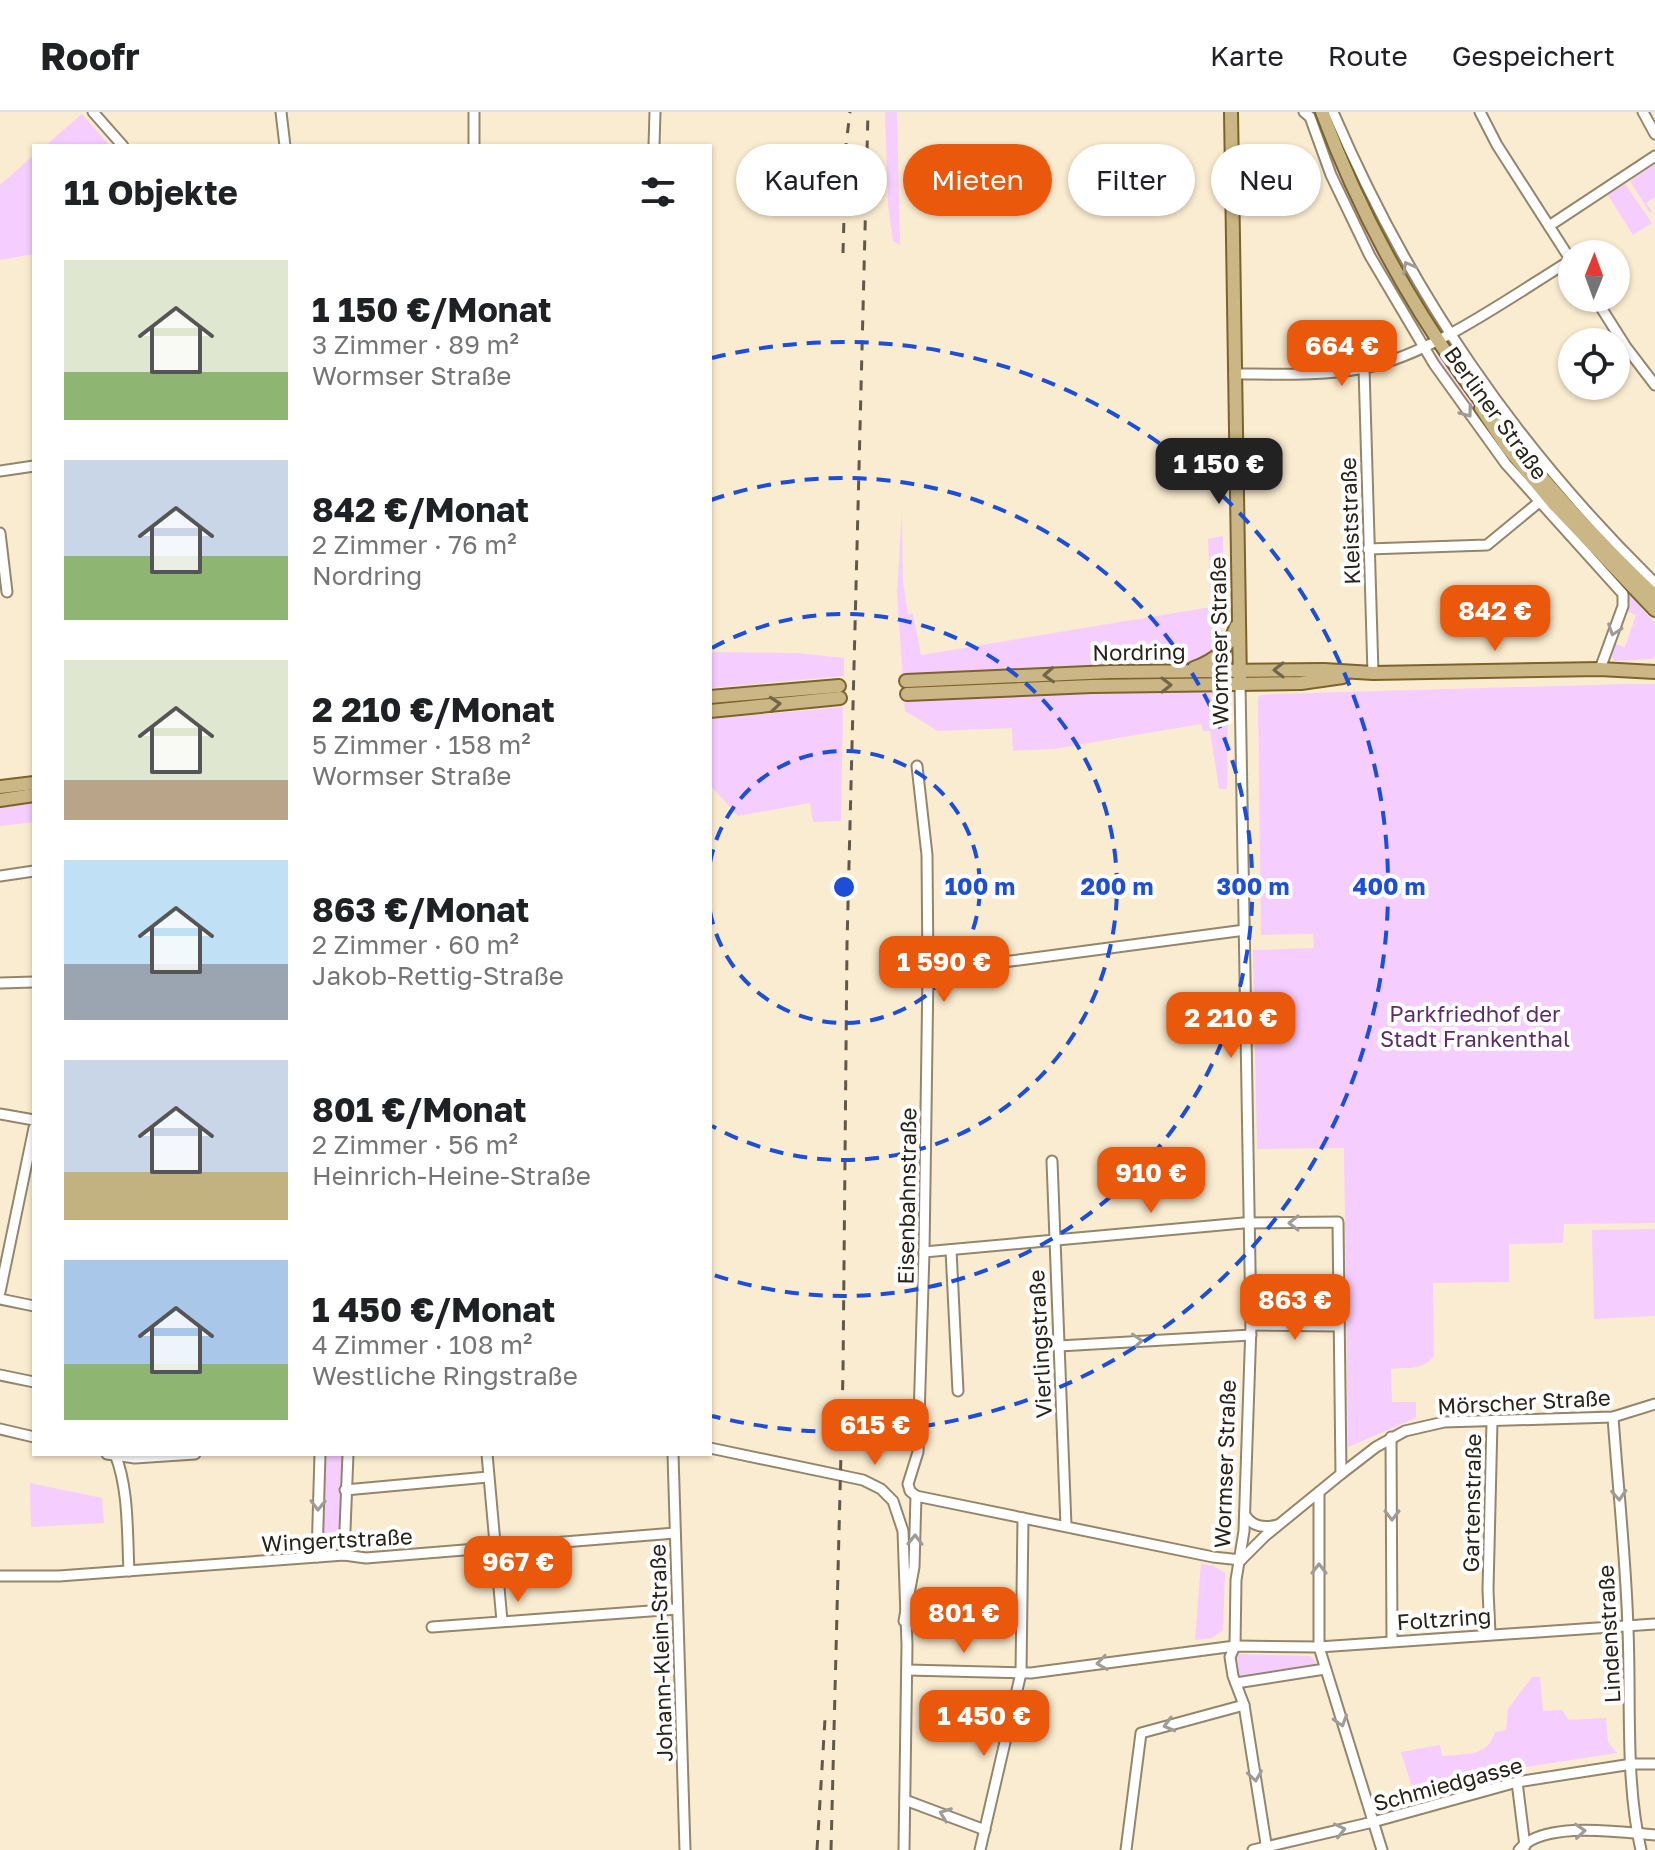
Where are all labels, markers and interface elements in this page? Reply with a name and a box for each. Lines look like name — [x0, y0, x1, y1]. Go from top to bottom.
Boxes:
text: Roofr — [40, 33, 140, 78]
text: Karte — [1210, 39, 1284, 72]
text: Route — [1328, 39, 1408, 72]
text: Gespeichert — [1452, 39, 1615, 72]
chip: Kaufen — [736, 144, 887, 216]
chip: Mieten — [903, 144, 1052, 216]
chip: Filter — [1068, 144, 1195, 216]
chip: Neu — [1211, 144, 1321, 216]
icon: filters — [636, 170, 680, 214]
text: 11 Objekte — [64, 172, 238, 212]
north arrow — [1558, 240, 1630, 312]
map controls — [1558, 240, 1630, 400]
one-way arrow — [1402, 261, 1418, 275]
text: 1 150 €/Monat — [312, 289, 552, 329]
icon: home — [128, 292, 224, 388]
pin: 664 € — [1286, 320, 1398, 388]
button: locate — [1558, 328, 1630, 400]
text: 3 Zimmer · 89 m² — [312, 329, 519, 360]
text: 664 € — [1305, 330, 1379, 361]
street label: Berliner Straße — [1439, 341, 1554, 485]
text: Wormser Straße — [312, 360, 511, 391]
one-way arrow — [1457, 404, 1471, 418]
pin: 1 150 € — [1145, 438, 1293, 506]
text: 1 150 € — [1174, 448, 1264, 479]
street label: Kleiststraße — [1334, 457, 1365, 585]
text: 842 €/Monat — [312, 489, 529, 529]
icon: home — [128, 492, 224, 588]
text: 2 Zimmer · 76 m² — [312, 529, 517, 560]
street label: Wormser Straße — [1204, 556, 1233, 726]
text: Nordring — [312, 560, 422, 591]
pin: 842 € — [1439, 585, 1551, 653]
text: 842 € — [1458, 595, 1532, 626]
one-way arrow — [1608, 622, 1624, 636]
street label: Nordring — [1092, 637, 1186, 666]
one-way arrow — [1272, 662, 1285, 679]
one-way arrow — [1042, 666, 1055, 683]
one-way arrow — [1160, 676, 1173, 693]
text: 2 210 €/Monat — [312, 689, 555, 729]
icon: home — [128, 692, 224, 788]
one-way arrow — [769, 696, 782, 713]
text: 5 Zimmer · 158 m² — [312, 729, 531, 760]
text: Wormser Straße — [312, 760, 511, 791]
text: 100 m — [945, 871, 1015, 900]
text: 200 m — [1081, 871, 1153, 900]
text: 300 m — [1217, 871, 1289, 900]
text: 400 m — [1352, 871, 1426, 900]
centre of rings — [830, 873, 858, 901]
text: 863 €/Monat — [312, 889, 529, 929]
icon: home — [128, 892, 224, 988]
text: 2 Zimmer · 60 m² — [312, 929, 519, 960]
pin: 1 590 € — [870, 936, 1018, 1004]
text: 1 590 € — [897, 946, 991, 977]
text: Jakob-Rettig-Straße — [312, 960, 564, 991]
pin: 2 210 € — [1157, 992, 1305, 1060]
park label: Parkfriedhof der Stadt Frankenthal — [1380, 1000, 1570, 1052]
text: 2 210 € — [1184, 1002, 1278, 1033]
text: 801 €/Monat — [312, 1089, 527, 1129]
icon: home — [128, 1092, 224, 1188]
street label: Eisenbahnstraße — [891, 1107, 922, 1285]
text: 2 Zimmer · 56 m² — [312, 1129, 518, 1160]
pin: 910 € — [1095, 1147, 1207, 1215]
text: 910 € — [1115, 1157, 1187, 1188]
text: Heinrich-Heine-Straße — [312, 1160, 591, 1191]
one-way arrow — [1287, 1214, 1300, 1231]
street label: Vierlingstraße — [1022, 1269, 1057, 1419]
pin: 863 € — [1239, 1274, 1351, 1342]
text: 863 € — [1258, 1284, 1332, 1315]
text: 1 450 €/Monat — [312, 1289, 555, 1329]
icon: home — [128, 1292, 224, 1388]
text: 4 Zimmer · 108 m² — [312, 1329, 532, 1360]
one-way arrow — [1131, 1333, 1143, 1350]
text: Westliche Ringstraße — [312, 1360, 578, 1391]
street label: Wormser Straße — [1208, 1379, 1241, 1549]
street label: Mörscher Straße — [1437, 1383, 1611, 1420]
pin: 615 € — [819, 1399, 931, 1467]
text: 615 € — [840, 1409, 910, 1440]
street label: Gartenstraße — [1457, 1433, 1486, 1573]
one-way arrow — [1610, 1489, 1627, 1502]
one-way arrow — [309, 1499, 326, 1512]
one-way arrow — [1383, 1509, 1401, 1522]
street label: Wingertstraße — [261, 1522, 413, 1557]
one-way arrow — [906, 1533, 923, 1546]
pin: 967 € — [462, 1536, 574, 1604]
street label: Johann-Klein-Straße — [643, 1544, 678, 1762]
text: 967 € — [482, 1546, 554, 1577]
one-way arrow — [1310, 1562, 1328, 1575]
street label: Lindenstraße — [1591, 1564, 1626, 1704]
pin: 801 € — [908, 1587, 1020, 1655]
text: 801 € — [928, 1597, 1000, 1628]
street label: Foltzring — [1396, 1602, 1492, 1635]
one-way arrow — [1095, 1654, 1109, 1671]
pin: 1 450 € — [910, 1690, 1058, 1758]
text: 1 450 € — [937, 1700, 1031, 1731]
one-way arrow — [1332, 1714, 1348, 1728]
one-way arrow — [1162, 1716, 1176, 1733]
street label: Schmiedgasse — [1370, 1751, 1525, 1816]
one-way arrow — [1246, 1770, 1263, 1783]
one-way arrow — [939, 1807, 953, 1824]
one-way arrow — [1333, 1823, 1346, 1840]
one-way arrow — [1574, 1823, 1587, 1840]

